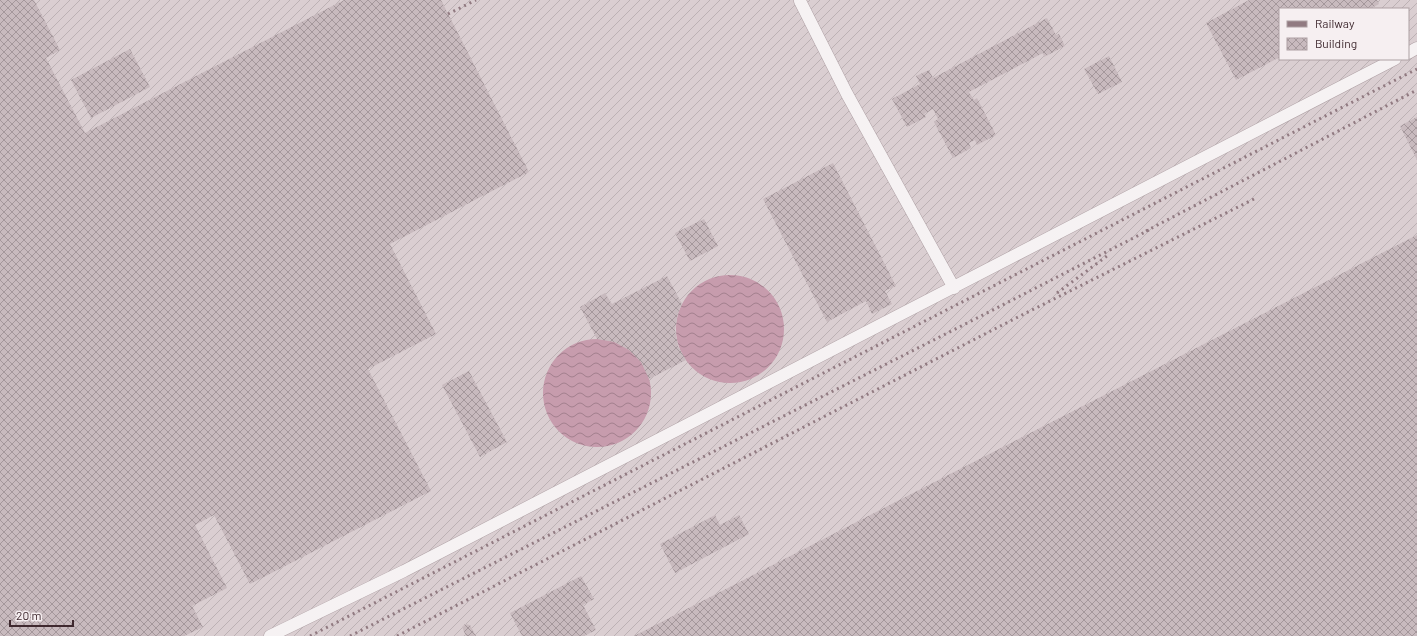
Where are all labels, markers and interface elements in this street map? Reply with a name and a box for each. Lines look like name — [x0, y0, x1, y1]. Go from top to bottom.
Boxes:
legend — [1279, 8, 1409, 60]
text: Railway — [1315, 16, 1355, 30]
text: Building — [1315, 36, 1357, 50]
scale bar — [10, 602, 73, 628]
text: 20 m — [16, 608, 42, 622]

